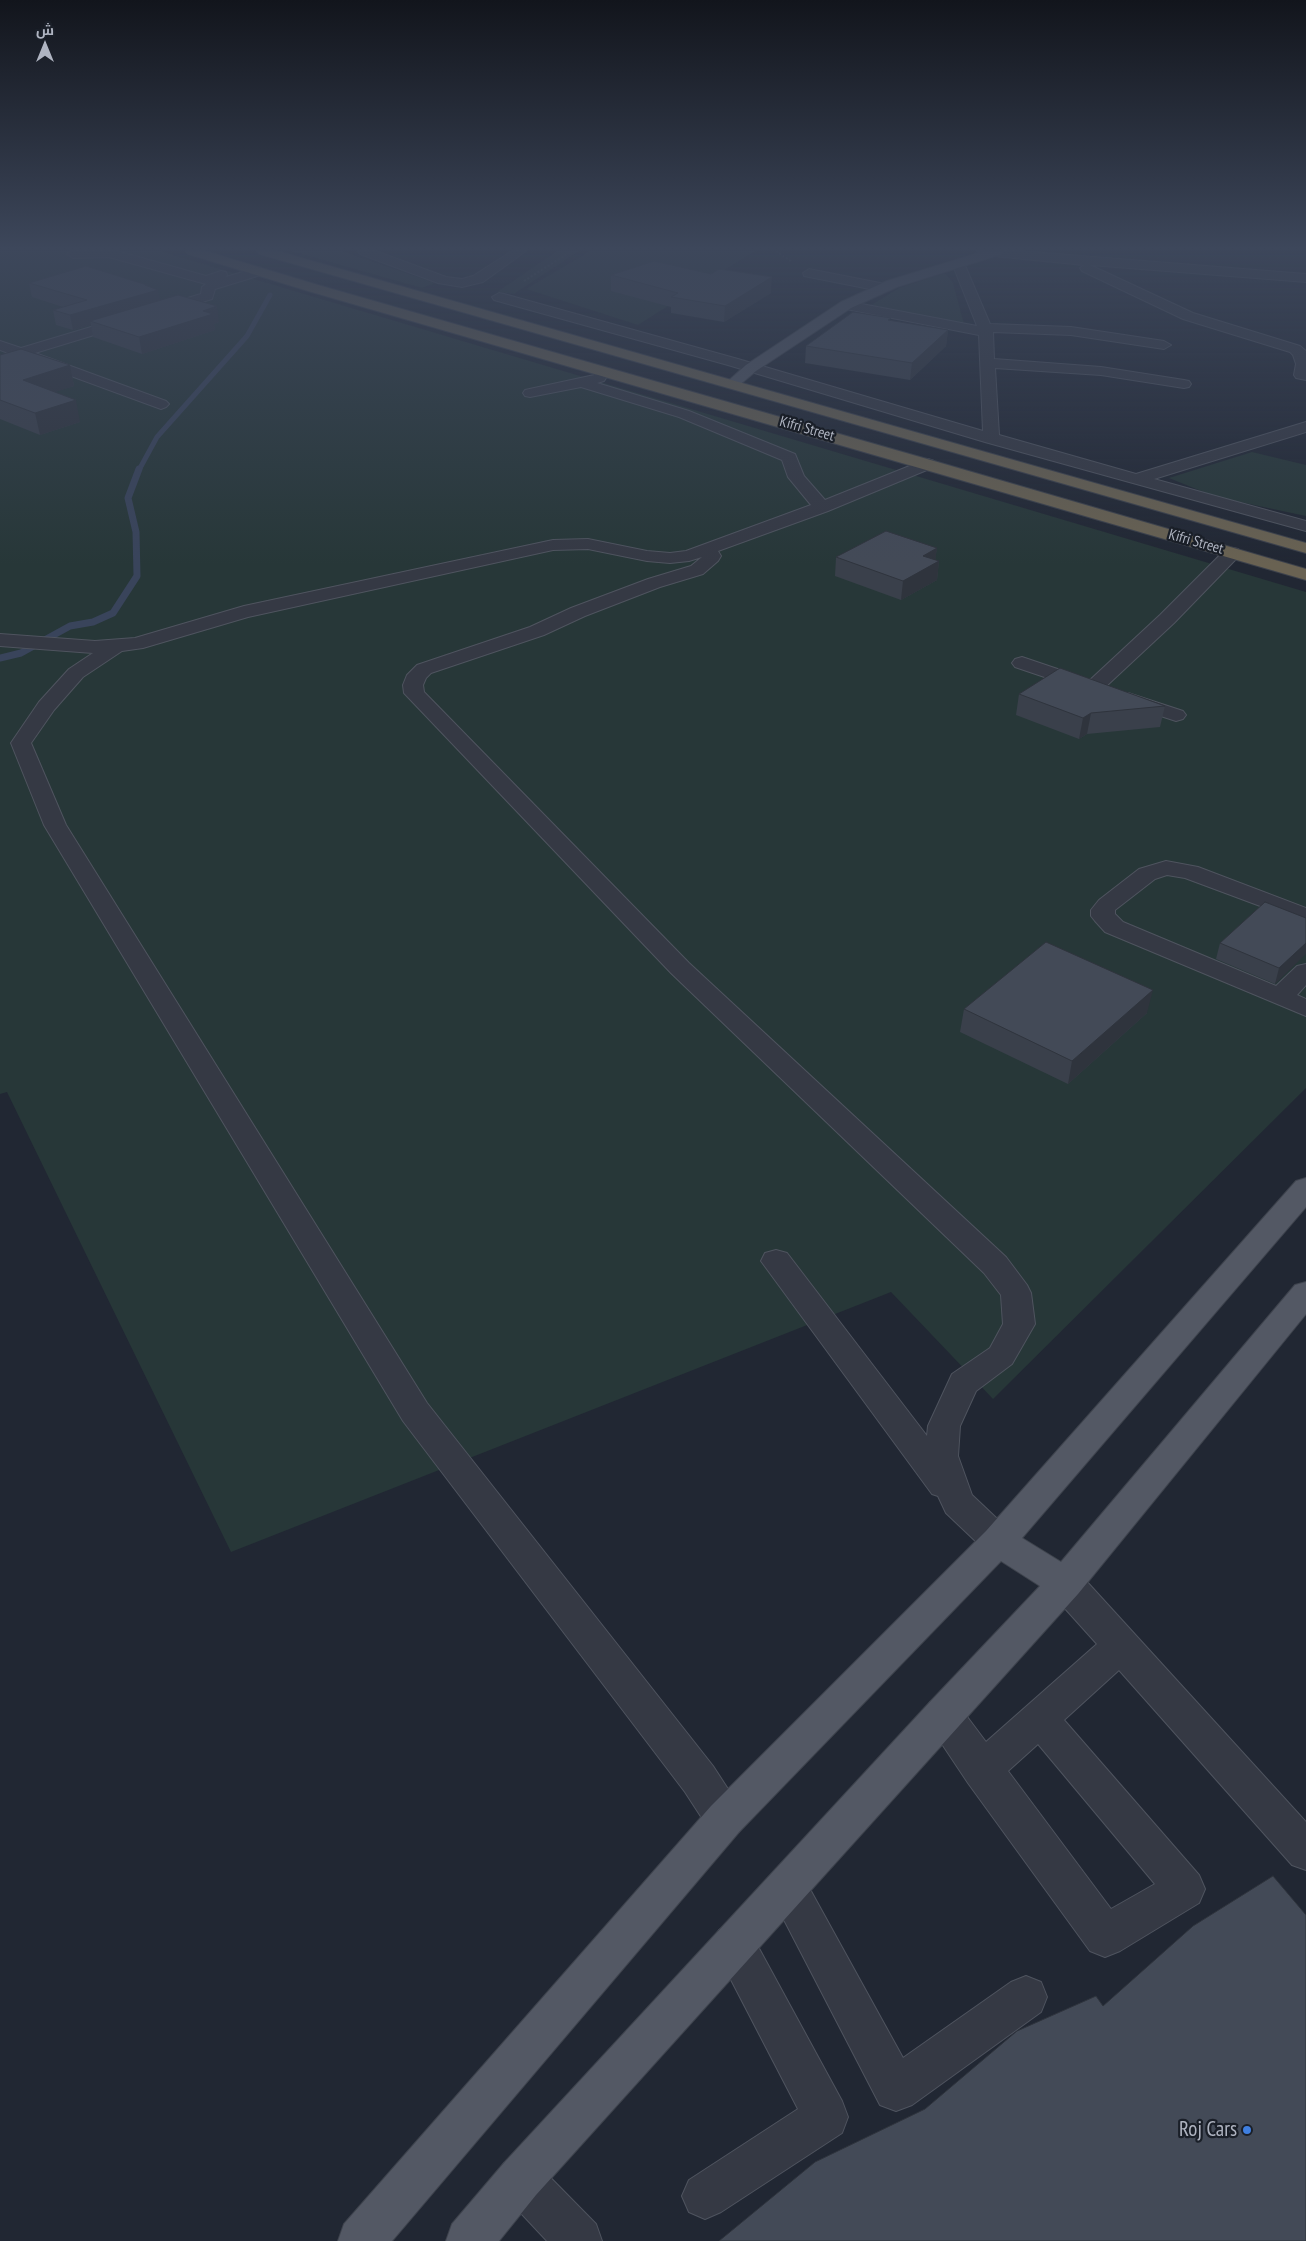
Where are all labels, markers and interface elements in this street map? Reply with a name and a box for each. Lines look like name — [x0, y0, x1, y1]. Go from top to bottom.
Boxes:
north arrow — [20, 20, 70, 70]
text: ش — [36, 21, 54, 39]
street label: Kifri Street — [778, 413, 836, 445]
street label: Kifri Street — [1167, 526, 1225, 558]
place label: Roj Cars — [1179, 2117, 1237, 2143]
marker: Roj Cars — [1241, 2124, 1253, 2136]

